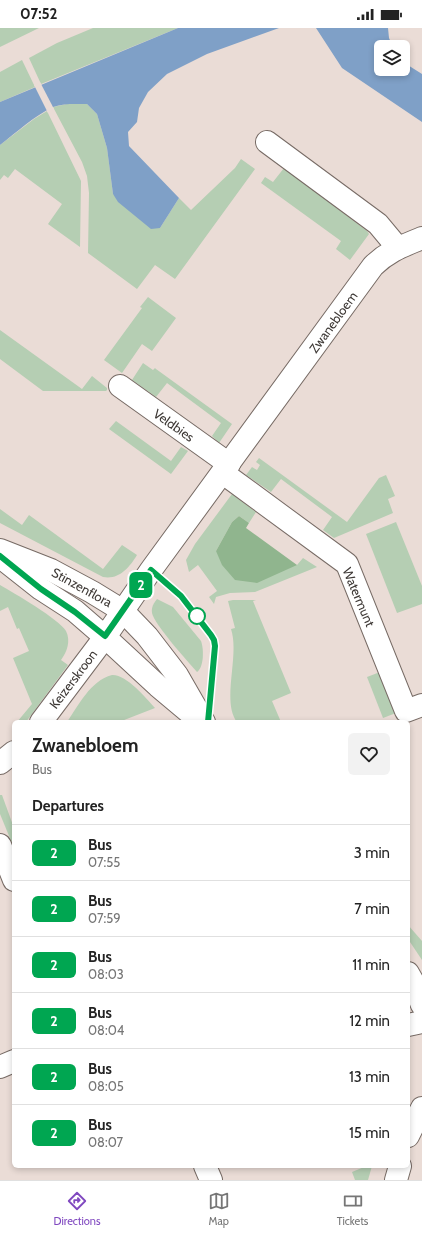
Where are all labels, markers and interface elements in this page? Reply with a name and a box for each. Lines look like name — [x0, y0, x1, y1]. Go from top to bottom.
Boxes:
text: 07:52 — [20, 5, 58, 23]
map controls — [374, 40, 410, 76]
button: layers — [374, 40, 410, 76]
street label: Zwanebloem — [305, 288, 361, 356]
street label: Veldbies — [151, 405, 198, 445]
street label: Stinzenflora — [49, 564, 116, 610]
street label: Watermunt — [339, 565, 379, 630]
line badge: 2 — [128, 572, 154, 598]
text: 2 — [137, 576, 145, 594]
unlabelled marker — [188, 607, 206, 625]
street label: Keizerskroon — [46, 646, 100, 712]
button: heart — [348, 733, 390, 775]
text: Zwanebloem — [32, 734, 138, 757]
text: Bus — [32, 761, 52, 777]
text: Departures — [32, 797, 104, 815]
text: Bus — [88, 836, 112, 854]
text: 2 — [50, 844, 58, 862]
text: 3 min — [354, 844, 390, 862]
text: 07:55 — [88, 854, 120, 870]
text: Bus — [88, 892, 112, 910]
text: 2 — [50, 900, 58, 918]
text: 7 min — [354, 900, 390, 918]
text: 07:59 — [88, 910, 121, 926]
text: Bus — [88, 948, 112, 966]
text: 2 — [50, 956, 58, 974]
text: 11 min — [352, 956, 390, 974]
text: 08:03 — [88, 966, 124, 982]
text: Bus — [88, 1004, 112, 1022]
text: 2 — [50, 1012, 58, 1030]
text: 12 min — [349, 1012, 390, 1030]
text: 08:04 — [88, 1022, 124, 1038]
text: Bus — [88, 1060, 112, 1078]
text: 2 — [50, 1068, 58, 1086]
text: 13 min — [349, 1068, 390, 1086]
text: 08:05 — [88, 1078, 124, 1094]
text: Bus — [88, 1116, 112, 1134]
text: 2 — [50, 1124, 58, 1142]
text: 15 min — [349, 1124, 390, 1142]
text: 08:07 — [88, 1134, 123, 1150]
tab: Directions — [54, 1190, 101, 1228]
tab: Map — [208, 1190, 230, 1228]
tab: Tickets — [337, 1190, 368, 1228]

